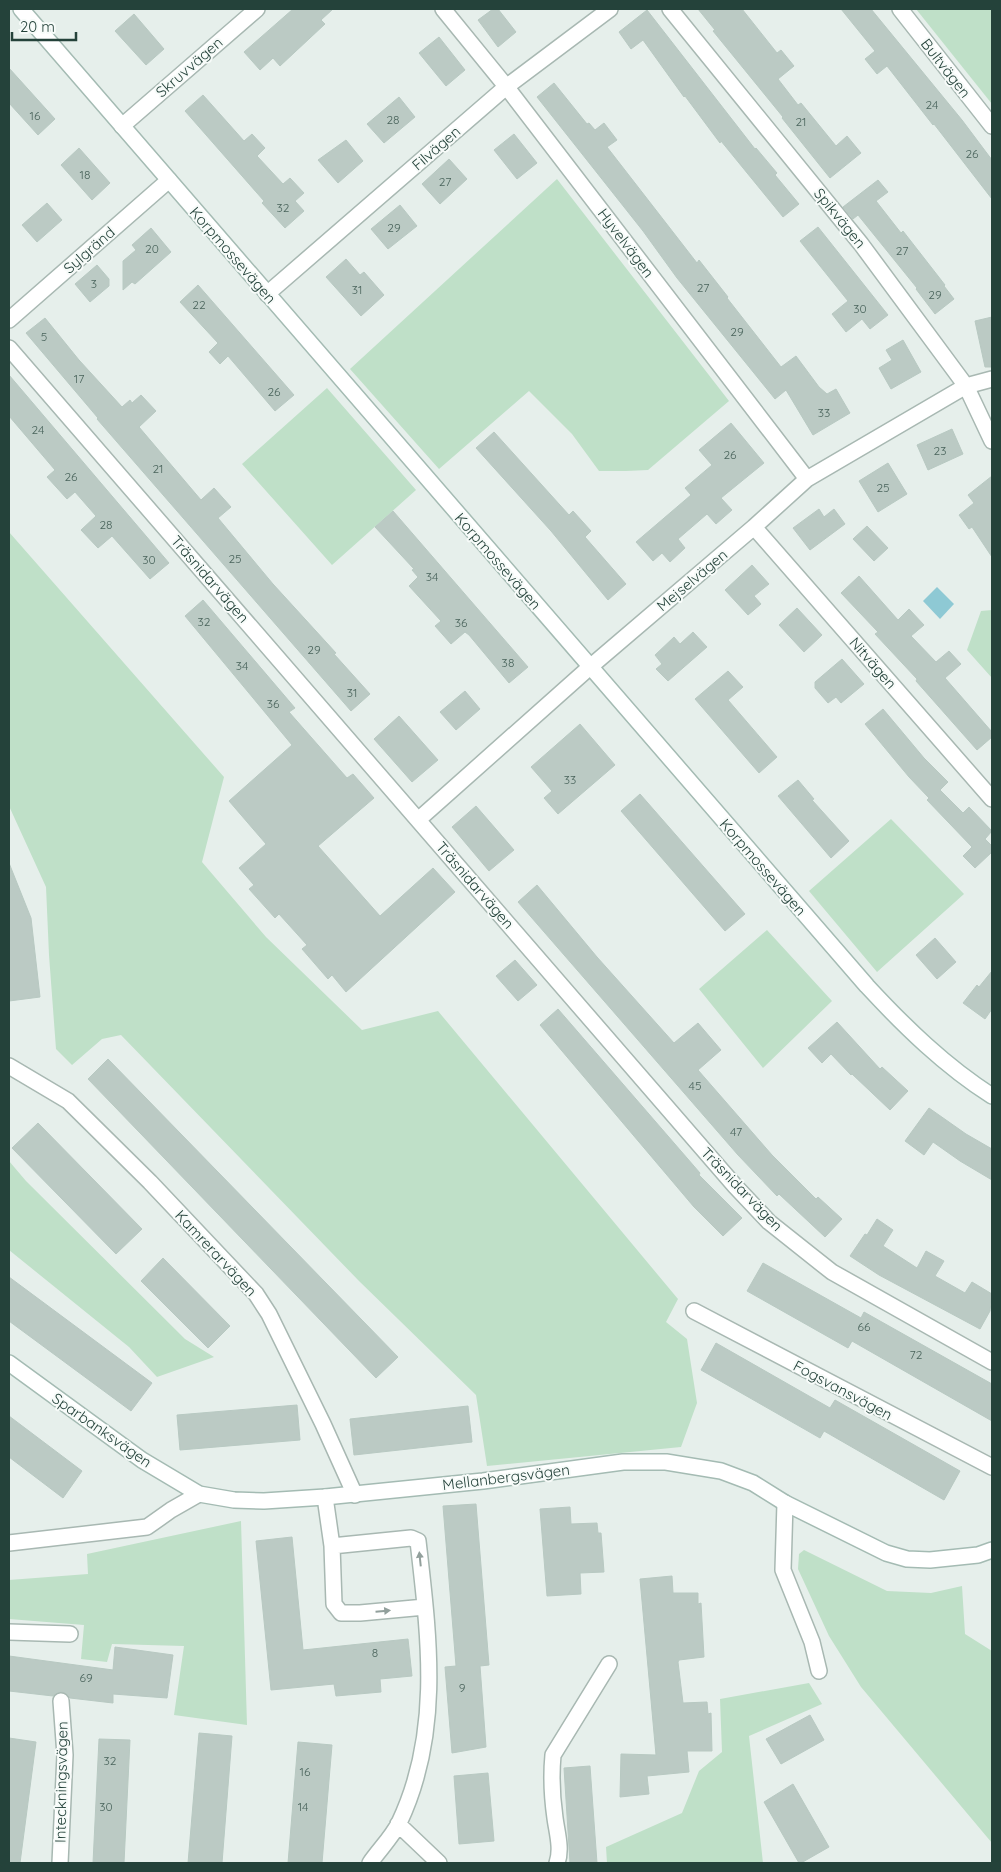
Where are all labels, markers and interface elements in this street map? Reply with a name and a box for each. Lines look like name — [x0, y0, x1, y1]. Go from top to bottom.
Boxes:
scale bar — [12, 10, 76, 42]
text: 20 m — [20, 17, 55, 36]
street label: Skruvvägen — [152, 33, 226, 101]
street label: Bultvägen — [917, 35, 975, 101]
house number: 24 — [926, 97, 938, 112]
house number: 16 — [30, 108, 41, 123]
house number: 28 — [386, 112, 400, 127]
house number: 21 — [795, 114, 807, 129]
street label: Filvägen — [408, 122, 464, 174]
house number: 26 — [965, 146, 979, 161]
house number: 18 — [80, 167, 90, 182]
house number: 27 — [439, 174, 451, 189]
street label: Spikvägen — [810, 184, 870, 252]
house number: 32 — [277, 200, 290, 215]
street label: Korpmossevägen — [186, 203, 280, 307]
street label: Hyvelvägen — [594, 205, 658, 281]
house number: 29 — [387, 220, 401, 235]
street label: Sylgränd — [59, 222, 119, 278]
house number: 20 — [145, 241, 159, 256]
house number: 27 — [896, 243, 908, 258]
house number: 3 — [91, 276, 97, 291]
house number: 27 — [697, 280, 709, 295]
house number: 31 — [352, 282, 362, 297]
house number: 29 — [928, 287, 942, 302]
house number: 22 — [192, 297, 206, 312]
house number: 30 — [853, 301, 867, 316]
house number: 29 — [730, 324, 744, 339]
house number: 5 — [41, 329, 47, 344]
house number: 17 — [74, 371, 84, 386]
house number: 26 — [267, 384, 281, 399]
house number: 33 — [818, 405, 830, 420]
house number: 24 — [32, 422, 44, 437]
house number: 23 — [934, 443, 946, 458]
house number: 26 — [723, 447, 737, 462]
house number: 21 — [152, 461, 164, 476]
house number: 26 — [64, 469, 78, 484]
house number: 25 — [876, 480, 890, 495]
street label: Korpmossevägen — [451, 509, 545, 613]
house number: 28 — [99, 517, 113, 532]
street label: Träsnidarvägen — [167, 531, 253, 627]
street label: Mejselvägen — [653, 545, 731, 615]
house number: 25 — [228, 551, 242, 566]
house number: 30 — [142, 552, 156, 567]
house number: 34 — [426, 569, 438, 584]
house number: 32 — [198, 614, 211, 629]
house number: 36 — [455, 615, 468, 630]
street label: Nitvägen — [845, 633, 901, 693]
house number: 29 — [307, 642, 321, 657]
house number: 38 — [502, 655, 514, 670]
house number: 34 — [236, 658, 248, 673]
house number: 31 — [347, 685, 357, 700]
house number: 36 — [267, 696, 280, 711]
house number: 33 — [564, 772, 576, 787]
street label: Korpmossevägen — [716, 815, 810, 919]
street label: Träsnidarvägen — [432, 837, 518, 933]
house number: 45 — [689, 1078, 701, 1093]
house number: 47 — [730, 1124, 742, 1139]
street label: Träsnidarvägen — [697, 1143, 787, 1235]
street label: Kamrerarvägen — [171, 1206, 261, 1300]
house number: 66 — [858, 1319, 871, 1334]
house number: 72 — [910, 1347, 923, 1362]
street label: Fogsvansvägen — [790, 1356, 896, 1424]
street label: Sparbanksvägen — [48, 1389, 156, 1471]
street label: Mellanbergsvägen — [441, 1460, 571, 1494]
one-way arrow — [416, 1551, 424, 1567]
one-way arrow — [375, 1607, 391, 1615]
house number: 8 — [372, 1645, 378, 1660]
house number: 69 — [79, 1670, 93, 1685]
house number: 9 — [459, 1680, 466, 1695]
street label: Inteckningsvägen — [50, 1721, 72, 1843]
house number: 32 — [104, 1753, 117, 1768]
house number: 16 — [300, 1764, 311, 1779]
house number: 30 — [99, 1799, 113, 1814]
house number: 14 — [298, 1799, 308, 1814]

